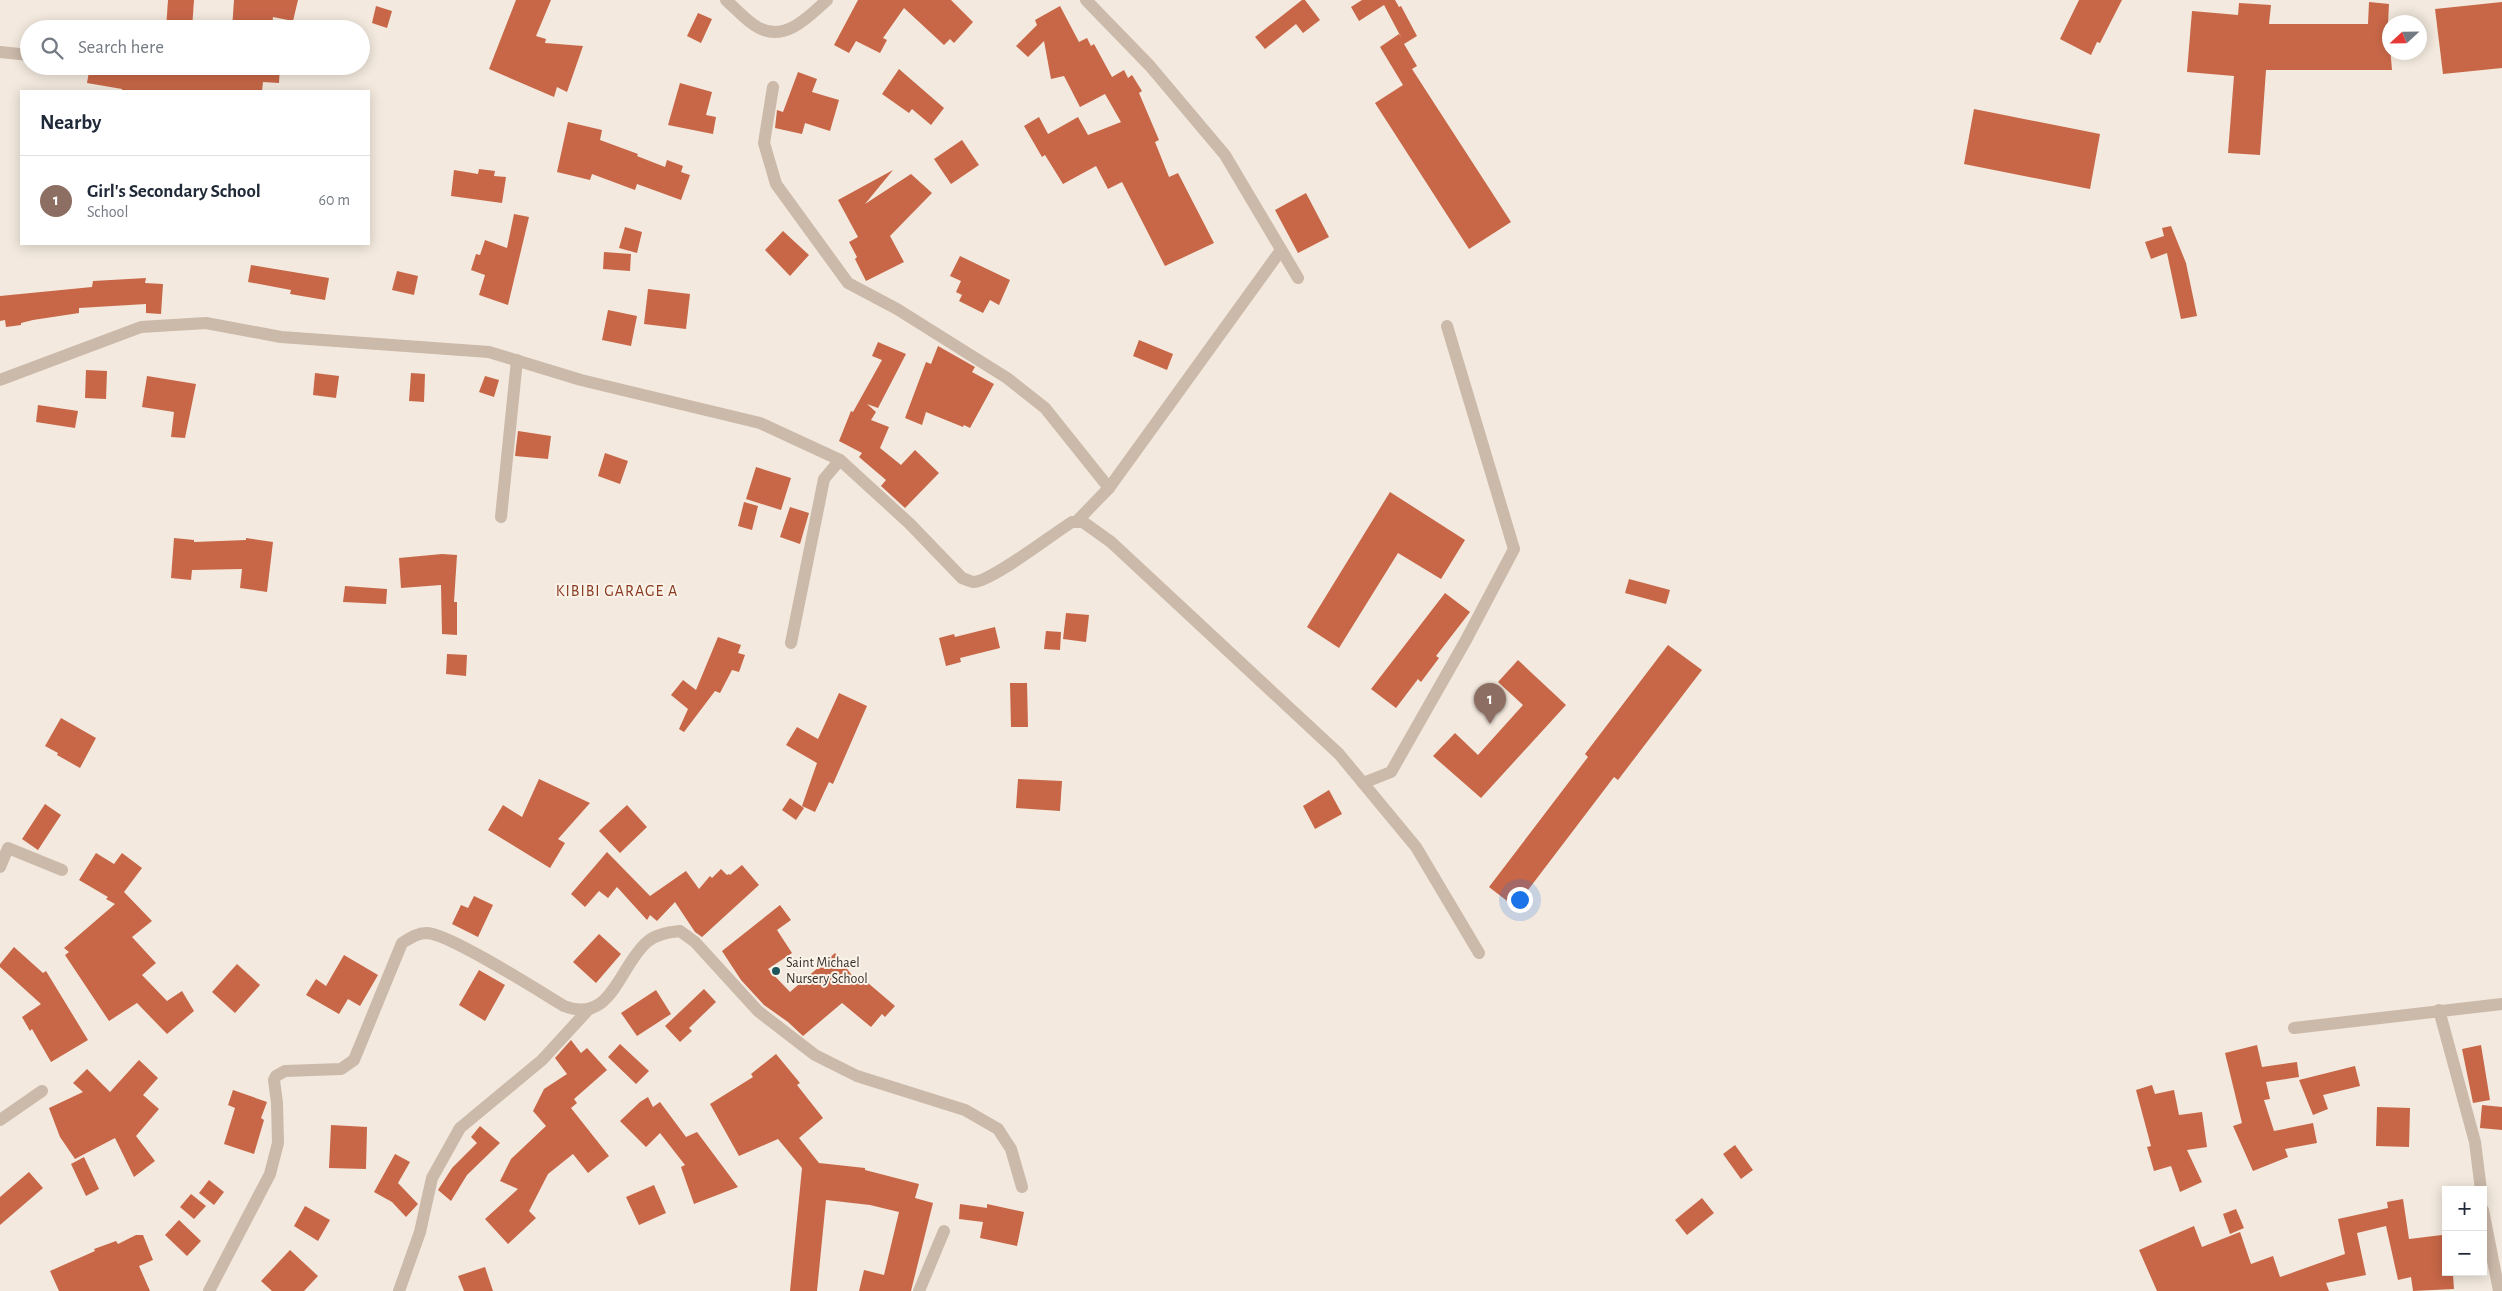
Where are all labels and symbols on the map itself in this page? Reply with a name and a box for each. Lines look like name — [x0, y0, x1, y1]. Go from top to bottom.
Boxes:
north arrow — [2382, 15, 2427, 60]
district label: KIBIBI GARAGE A — [556, 583, 678, 599]
pin: 1 — [1474, 683, 1506, 724]
your location — [1507, 887, 1533, 913]
place label: Saint Michael Nursery School — [786, 956, 868, 986]
marker: Saint Michael Nursery School — [770, 965, 782, 977]

